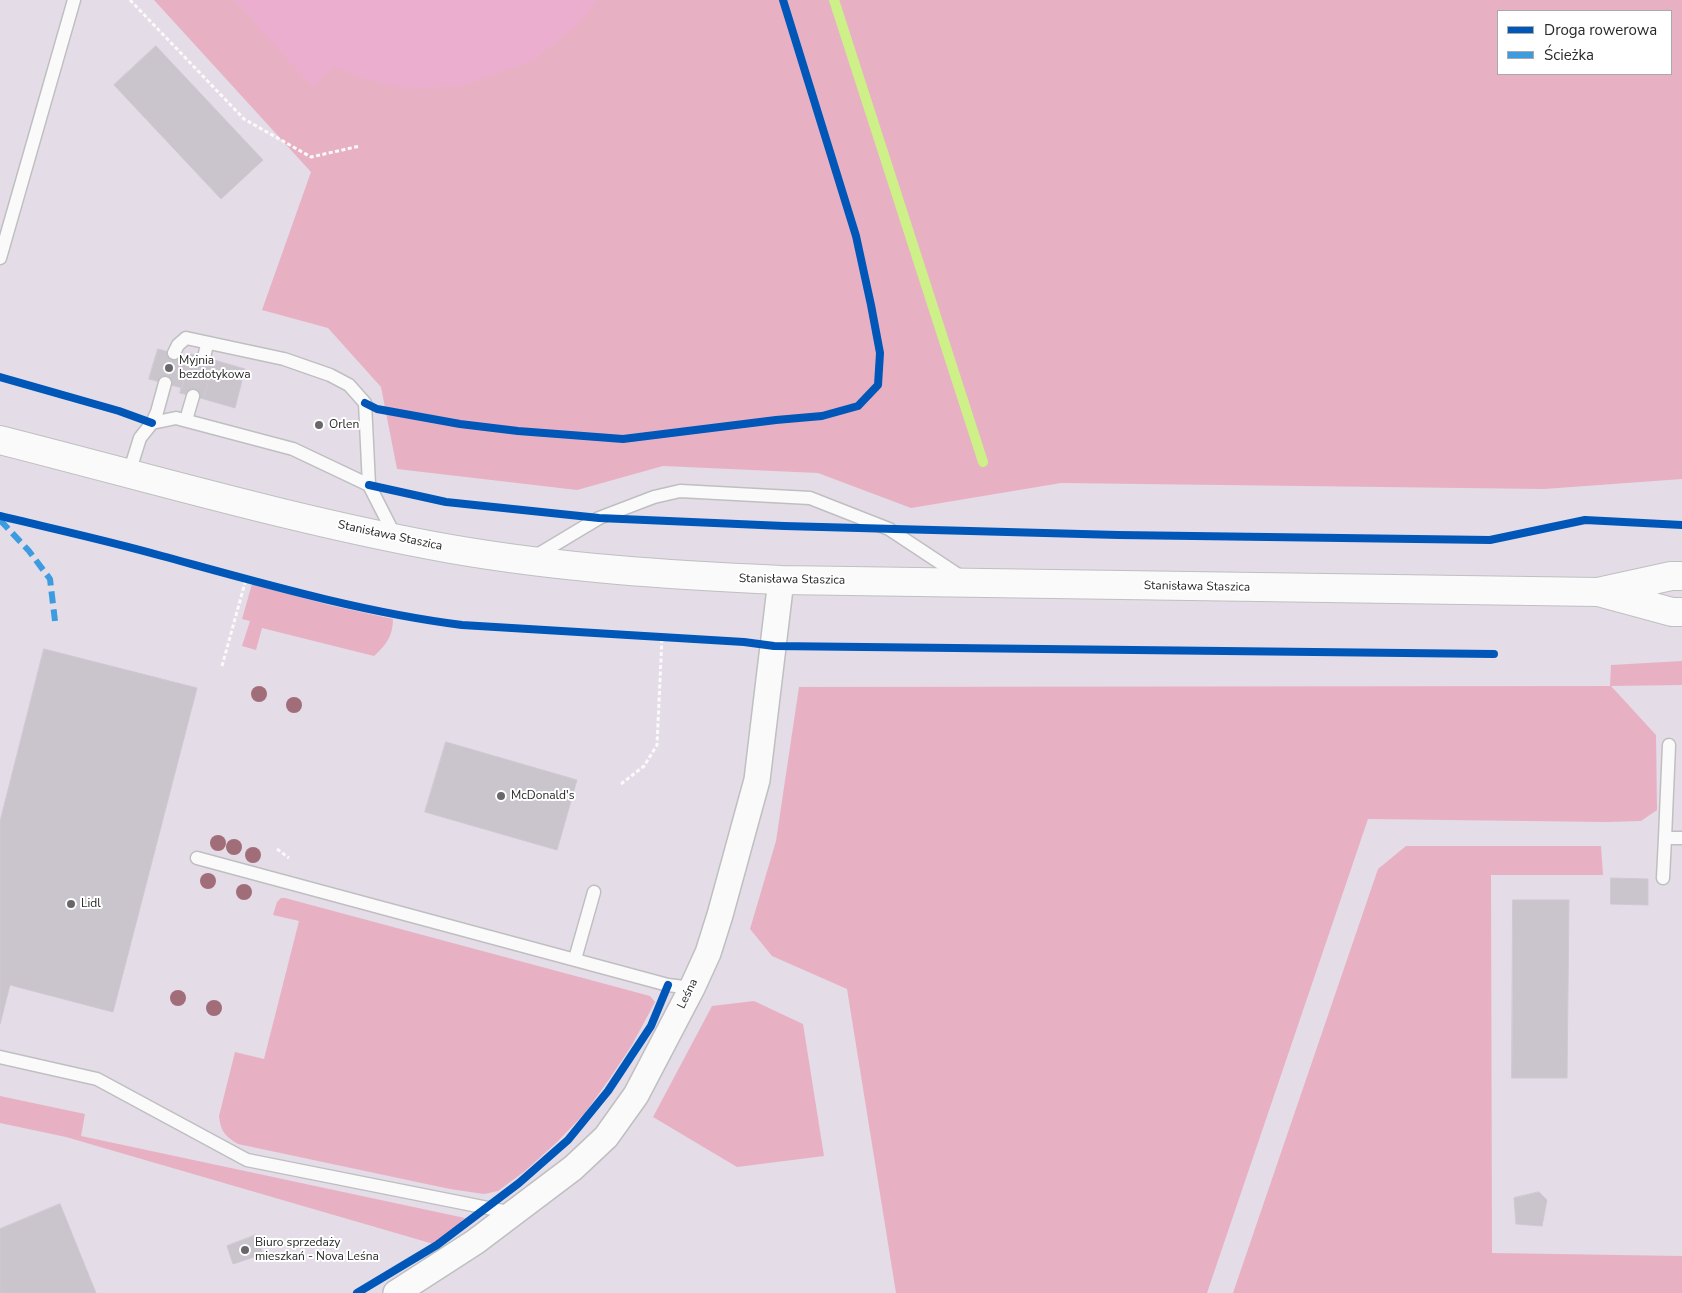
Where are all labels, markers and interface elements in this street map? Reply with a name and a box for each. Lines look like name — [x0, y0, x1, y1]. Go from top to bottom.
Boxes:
legend — [1497, 10, 1672, 75]
text: Droga rowerowa — [1544, 20, 1657, 40]
text: Ścieżka — [1544, 45, 1594, 65]
place label: Myjnia bezdotykowa — [179, 354, 251, 382]
marker: Myjnia bezdotykowa — [163, 362, 175, 374]
place label: Orlen — [329, 418, 359, 432]
marker: Orlen — [313, 419, 325, 431]
street label: Stanisława Staszica — [336, 518, 444, 554]
street label: Stanisława Staszica — [739, 572, 845, 588]
street label: Stanisława Staszica — [1144, 579, 1250, 595]
place label: McDonald's — [511, 789, 574, 803]
marker: McDonald's — [495, 790, 507, 802]
place label: Lidl — [81, 897, 101, 911]
marker: Lidl — [65, 898, 77, 910]
street label: Leśna — [675, 977, 701, 1011]
place label: Biuro sprzedaży mieszkań - Nova Leśna — [255, 1236, 379, 1264]
marker: Biuro sprzedaży mieszkań - Nova Leśna — [239, 1244, 251, 1256]

